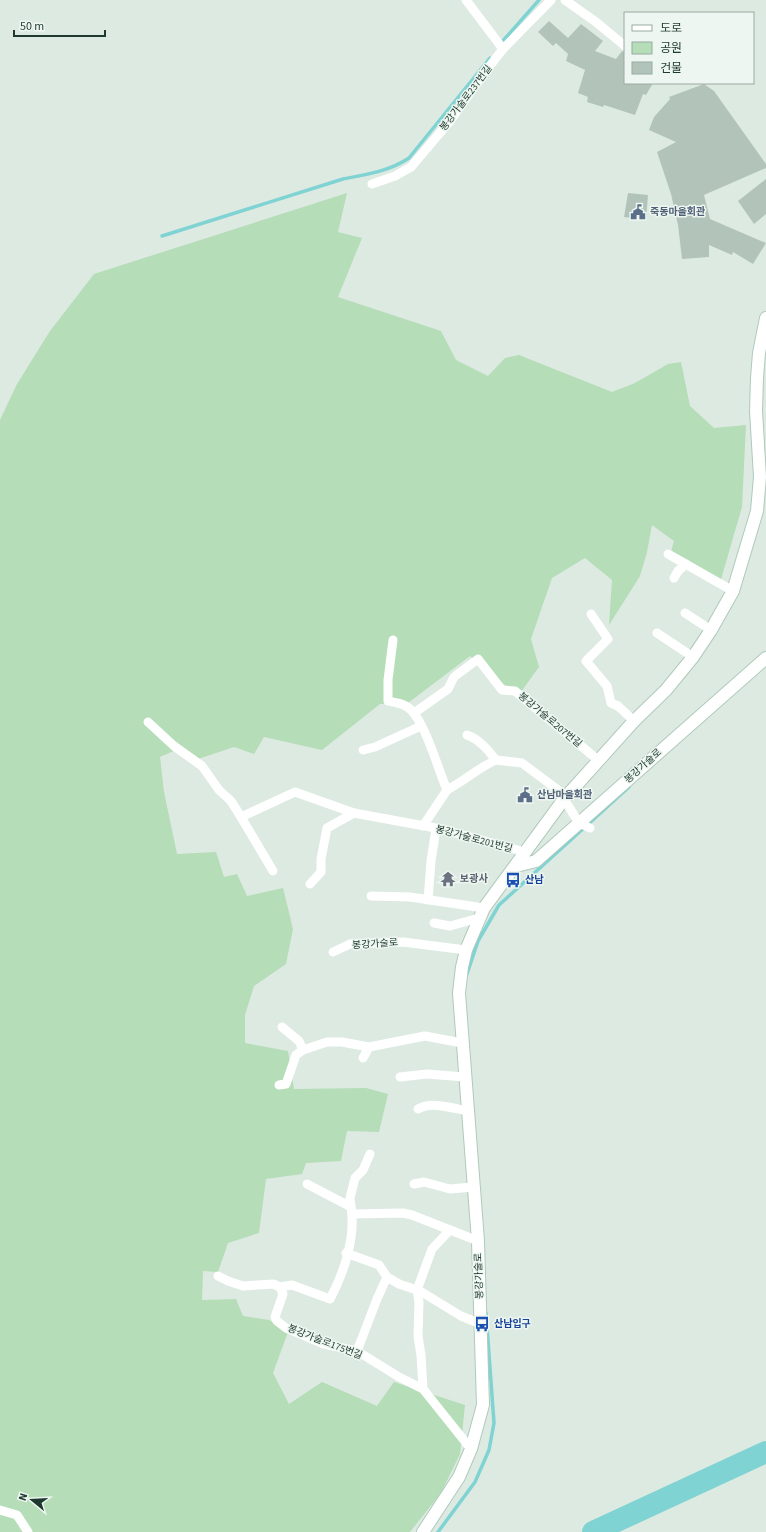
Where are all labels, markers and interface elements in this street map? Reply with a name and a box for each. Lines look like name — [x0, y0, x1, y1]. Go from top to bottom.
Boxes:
scale bar — [14, 12, 105, 38]
legend — [624, 12, 754, 84]
text: 50 m — [20, 18, 44, 35]
text: 도로 — [660, 20, 682, 37]
text: 공원 — [660, 40, 682, 57]
text: 건물 — [660, 60, 682, 77]
street label: 봉강가술로237번길 — [437, 62, 495, 134]
public building icon: 죽동마을회관 — [629, 203, 647, 221]
place label: 죽동마을회관 — [650, 205, 705, 219]
street label: 봉강가술로207번길 — [515, 689, 585, 751]
street label: 봉강가술로 — [621, 745, 665, 787]
public building icon: 산남마을회관 — [516, 786, 534, 804]
place label: 산남마을회관 — [537, 788, 592, 802]
street label: 봉강가술로201번길 — [434, 822, 514, 856]
temple icon: 보광사 — [439, 870, 457, 888]
bus stop icon: 산남 — [504, 871, 522, 889]
place label: 보광사 — [460, 872, 488, 886]
place label: 산남 — [525, 873, 544, 887]
street label: 봉강가술로 — [352, 935, 398, 953]
street label: 봉강가술로 — [471, 1253, 487, 1299]
bus stop icon: 산남입구 — [473, 1315, 491, 1333]
place label: 산남입구 — [494, 1317, 531, 1331]
street label: 봉강가술로175번길 — [285, 1321, 365, 1363]
north arrow — [12, 1480, 52, 1520]
text: N — [15, 1491, 31, 1503]

